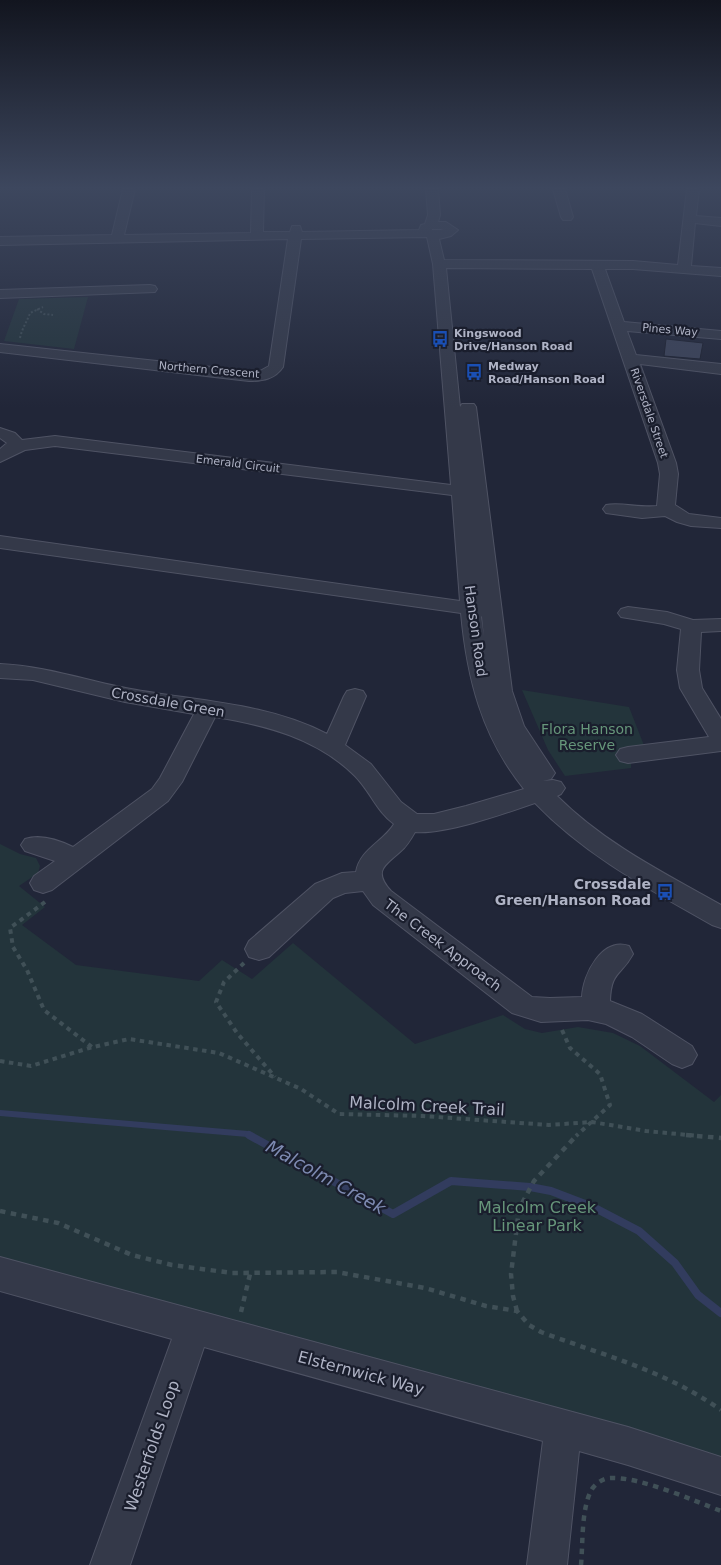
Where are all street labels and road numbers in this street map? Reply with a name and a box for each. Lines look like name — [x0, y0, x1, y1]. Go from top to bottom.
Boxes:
street label: Pines Way — [642, 321, 699, 339]
street label: Northern Crescent — [158, 359, 261, 381]
street label: Riversdale Street — [627, 366, 671, 461]
street label: Emerald Circuit — [195, 452, 281, 476]
street label: Hanson Road — [462, 584, 490, 678]
street label: Crossdale Green — [110, 684, 226, 720]
street label: The Creek Approach — [381, 895, 505, 994]
street label: Malcolm Creek Trail — [349, 1092, 505, 1120]
street label: Elsternwick Way — [296, 1347, 426, 1399]
street label: Westerfolds Loop — [121, 1378, 183, 1514]

